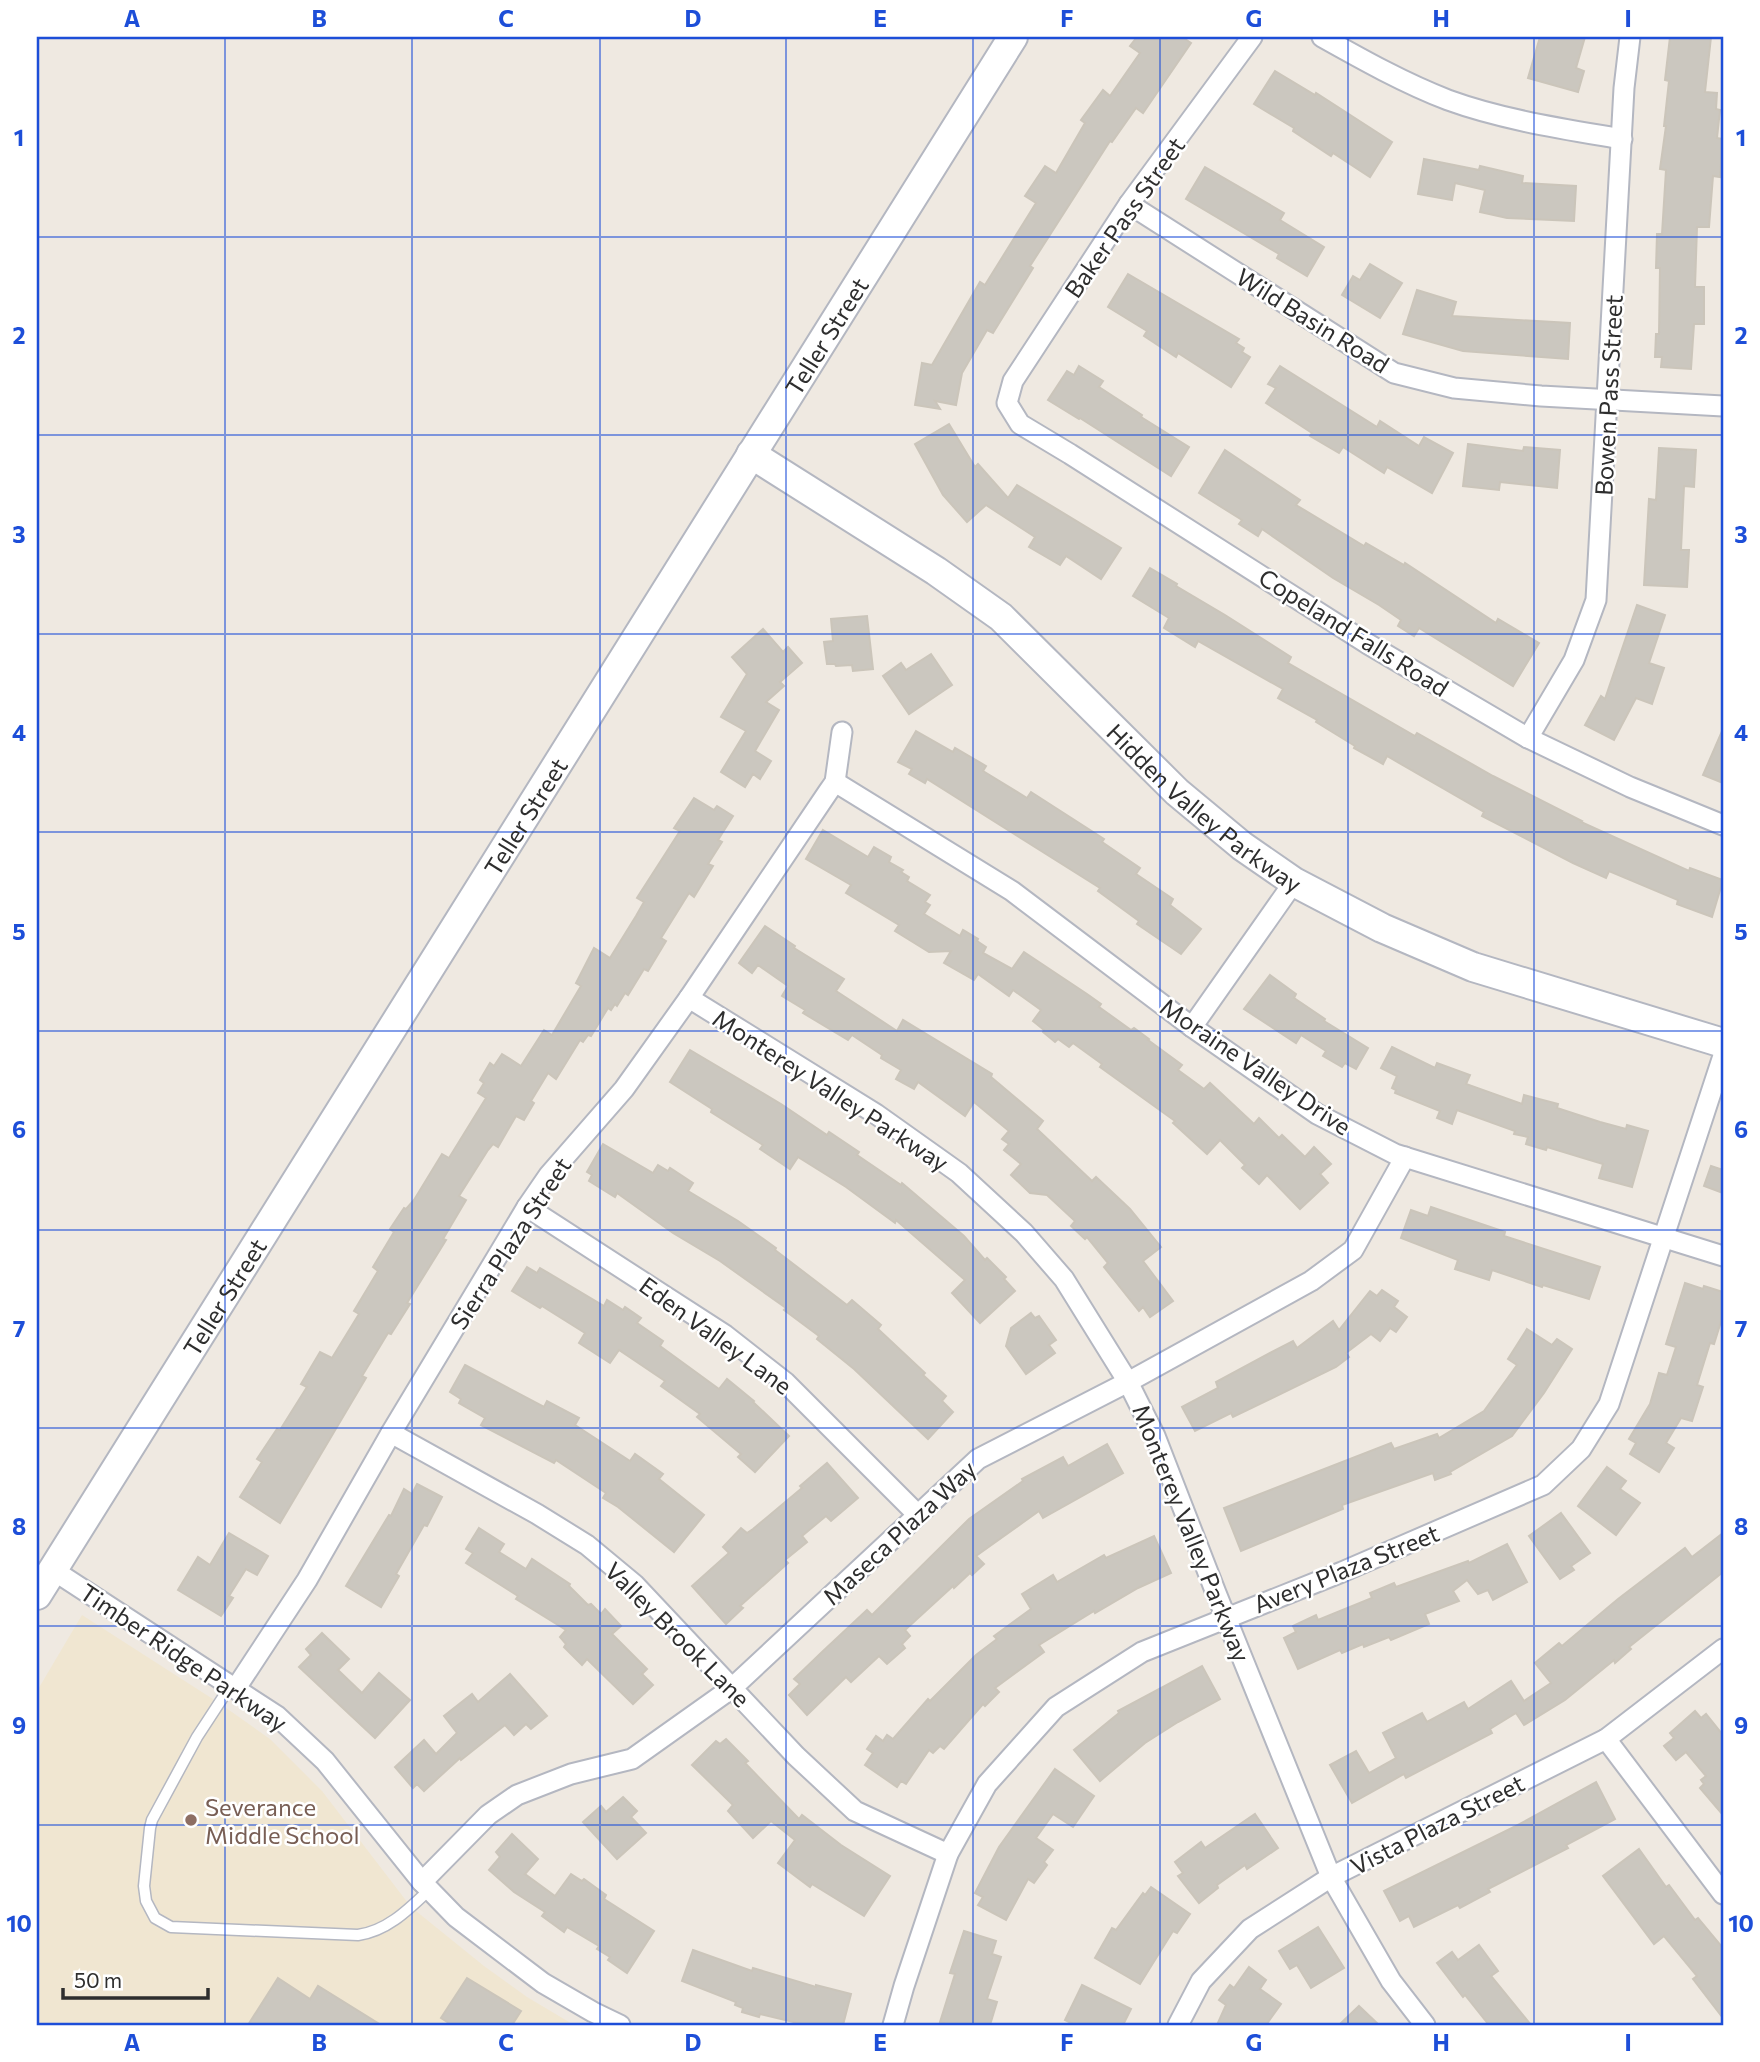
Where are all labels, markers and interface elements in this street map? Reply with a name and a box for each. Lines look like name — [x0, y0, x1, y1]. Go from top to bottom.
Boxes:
text: A — [124, 4, 141, 32]
text: B — [311, 4, 327, 32]
text: C — [498, 4, 514, 32]
text: D — [685, 4, 702, 32]
text: E — [873, 4, 887, 32]
text: F — [1060, 4, 1074, 32]
text: G — [1246, 4, 1262, 32]
text: H — [1432, 4, 1450, 32]
text: I — [1624, 4, 1632, 32]
text: 1 — [14, 123, 24, 151]
text: 1 — [1736, 123, 1746, 151]
street label: Baker Pass Street — [1058, 131, 1190, 303]
street label: Wild Basin Road — [1231, 261, 1395, 379]
street label: Teller Street — [778, 271, 874, 400]
street label: Bowen Pass Street — [1588, 294, 1628, 496]
text: 2 — [12, 321, 26, 349]
text: 2 — [1734, 321, 1748, 349]
text: 3 — [12, 520, 26, 548]
text: 3 — [1734, 520, 1748, 548]
street label: Copeland Falls Road — [1254, 562, 1454, 702]
street label: Hidden Valley Parkway — [1102, 717, 1307, 898]
text: 4 — [12, 718, 26, 746]
text: 4 — [1734, 718, 1748, 746]
street label: Teller Street — [477, 752, 573, 880]
text: 5 — [12, 917, 26, 945]
text: 5 — [1734, 917, 1748, 945]
street label: Moraine Valley Drive — [1155, 991, 1357, 1141]
street label: Monterey Valley Parkway — [708, 1003, 954, 1177]
text: 6 — [12, 1115, 26, 1143]
text: 6 — [1734, 1115, 1748, 1143]
street label: Sierra Plaza Street — [443, 1151, 577, 1335]
street label: Teller Street — [176, 1232, 272, 1361]
street label: Eden Valley Lane — [634, 1270, 798, 1400]
text: 7 — [13, 1314, 25, 1342]
text: 7 — [1735, 1314, 1747, 1342]
street label: Monterey Valley Parkway — [1127, 1400, 1257, 1666]
street label: Maseca Plaza Way — [816, 1454, 982, 1610]
text: 8 — [12, 1512, 26, 1540]
text: 8 — [1734, 1512, 1748, 1540]
street label: Avery Plaza Street — [1249, 1518, 1443, 1618]
street label: Valley Brook Lane — [600, 1556, 756, 1712]
street label: Timber Ridge Parkway — [75, 1577, 293, 1737]
text: 9 — [12, 1711, 26, 1739]
text: 9 — [1734, 1711, 1748, 1739]
street label: Vista Plaza Street — [1345, 1768, 1529, 1880]
place label: Severance Middle School — [205, 1792, 360, 1849]
marker: Severance Middle School — [183, 1812, 199, 1828]
text: 10 — [6, 1909, 32, 1937]
text: 10 — [1728, 1909, 1754, 1937]
scale bar — [63, 1957, 208, 2001]
text: 50 m — [74, 1967, 122, 1992]
text: A — [124, 2028, 141, 2056]
text: B — [311, 2028, 327, 2056]
text: C — [498, 2028, 514, 2056]
text: D — [685, 2028, 702, 2056]
text: E — [873, 2028, 887, 2056]
text: F — [1060, 2028, 1074, 2056]
text: G — [1246, 2028, 1262, 2056]
text: H — [1432, 2028, 1450, 2056]
text: I — [1624, 2028, 1632, 2056]

